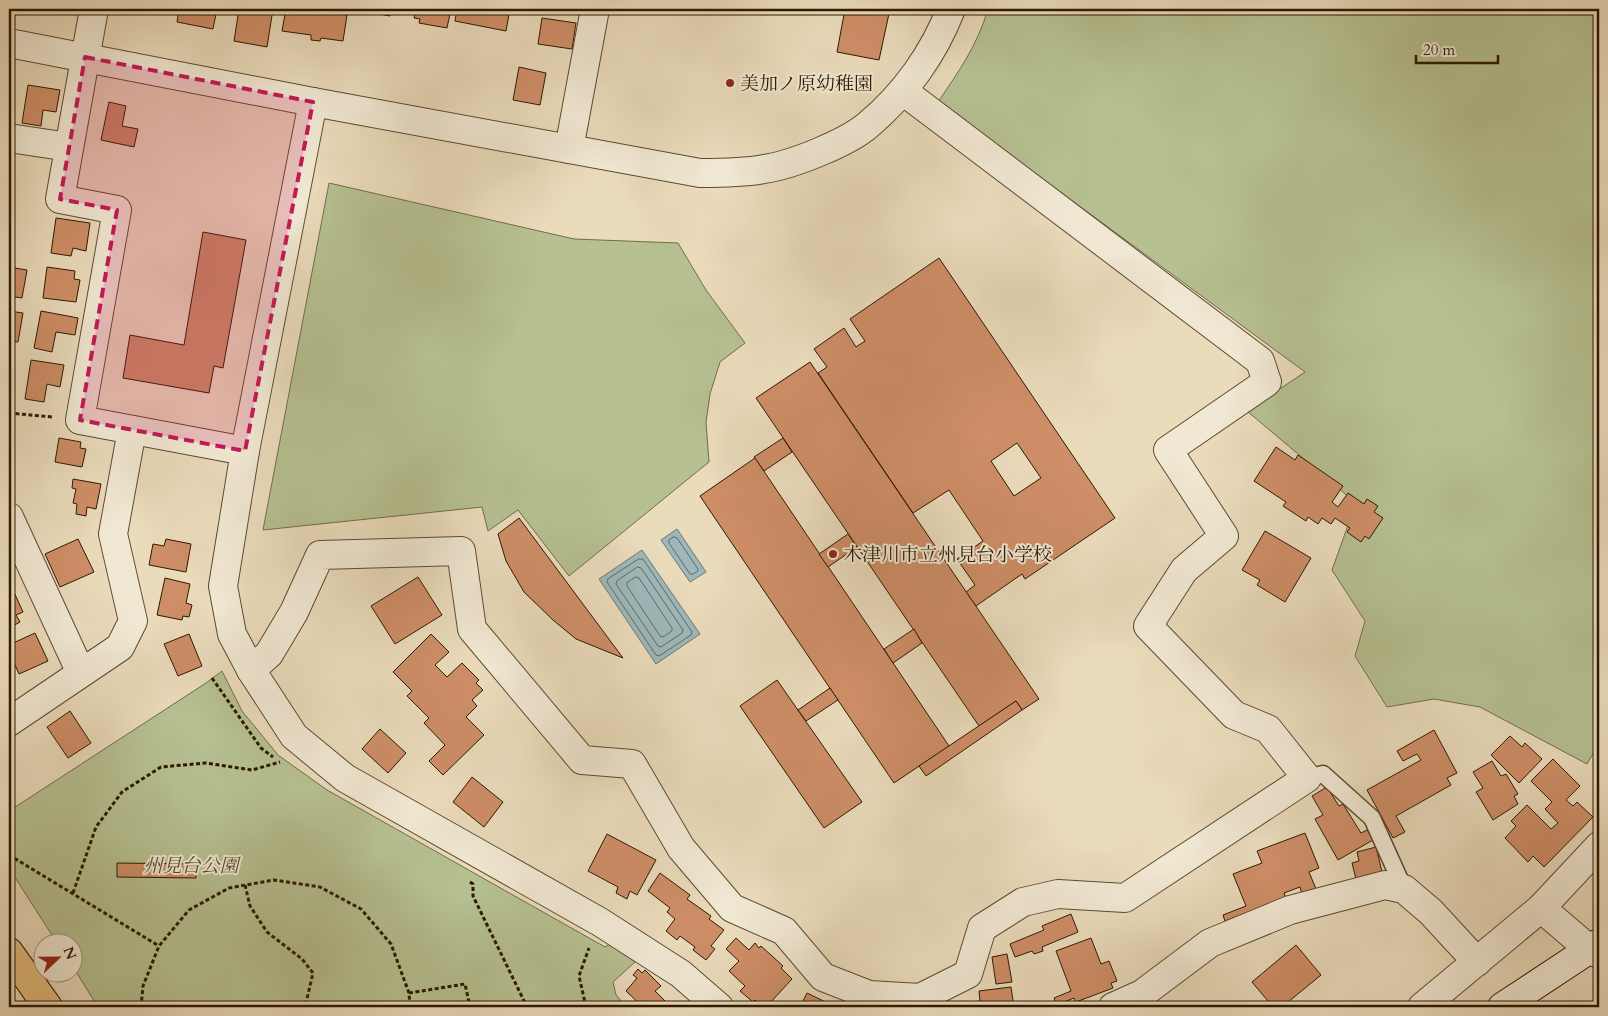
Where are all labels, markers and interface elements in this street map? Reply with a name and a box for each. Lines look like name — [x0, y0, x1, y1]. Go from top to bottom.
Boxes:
scale bar — [1416, 32, 1498, 64]
text: 20 m — [1423, 40, 1455, 60]
place label: 美加ノ原幼稚園 — [740, 71, 873, 97]
marker: 美加ノ原幼稚園 — [724, 77, 736, 89]
place label: 木津川市立州見台小学校 — [843, 542, 1052, 568]
marker: 木津川市立州見台小学校 — [827, 548, 839, 560]
park label: 州見台公園 — [143, 853, 241, 879]
north arrow — [32, 934, 82, 984]
text: N — [59, 944, 81, 963]

